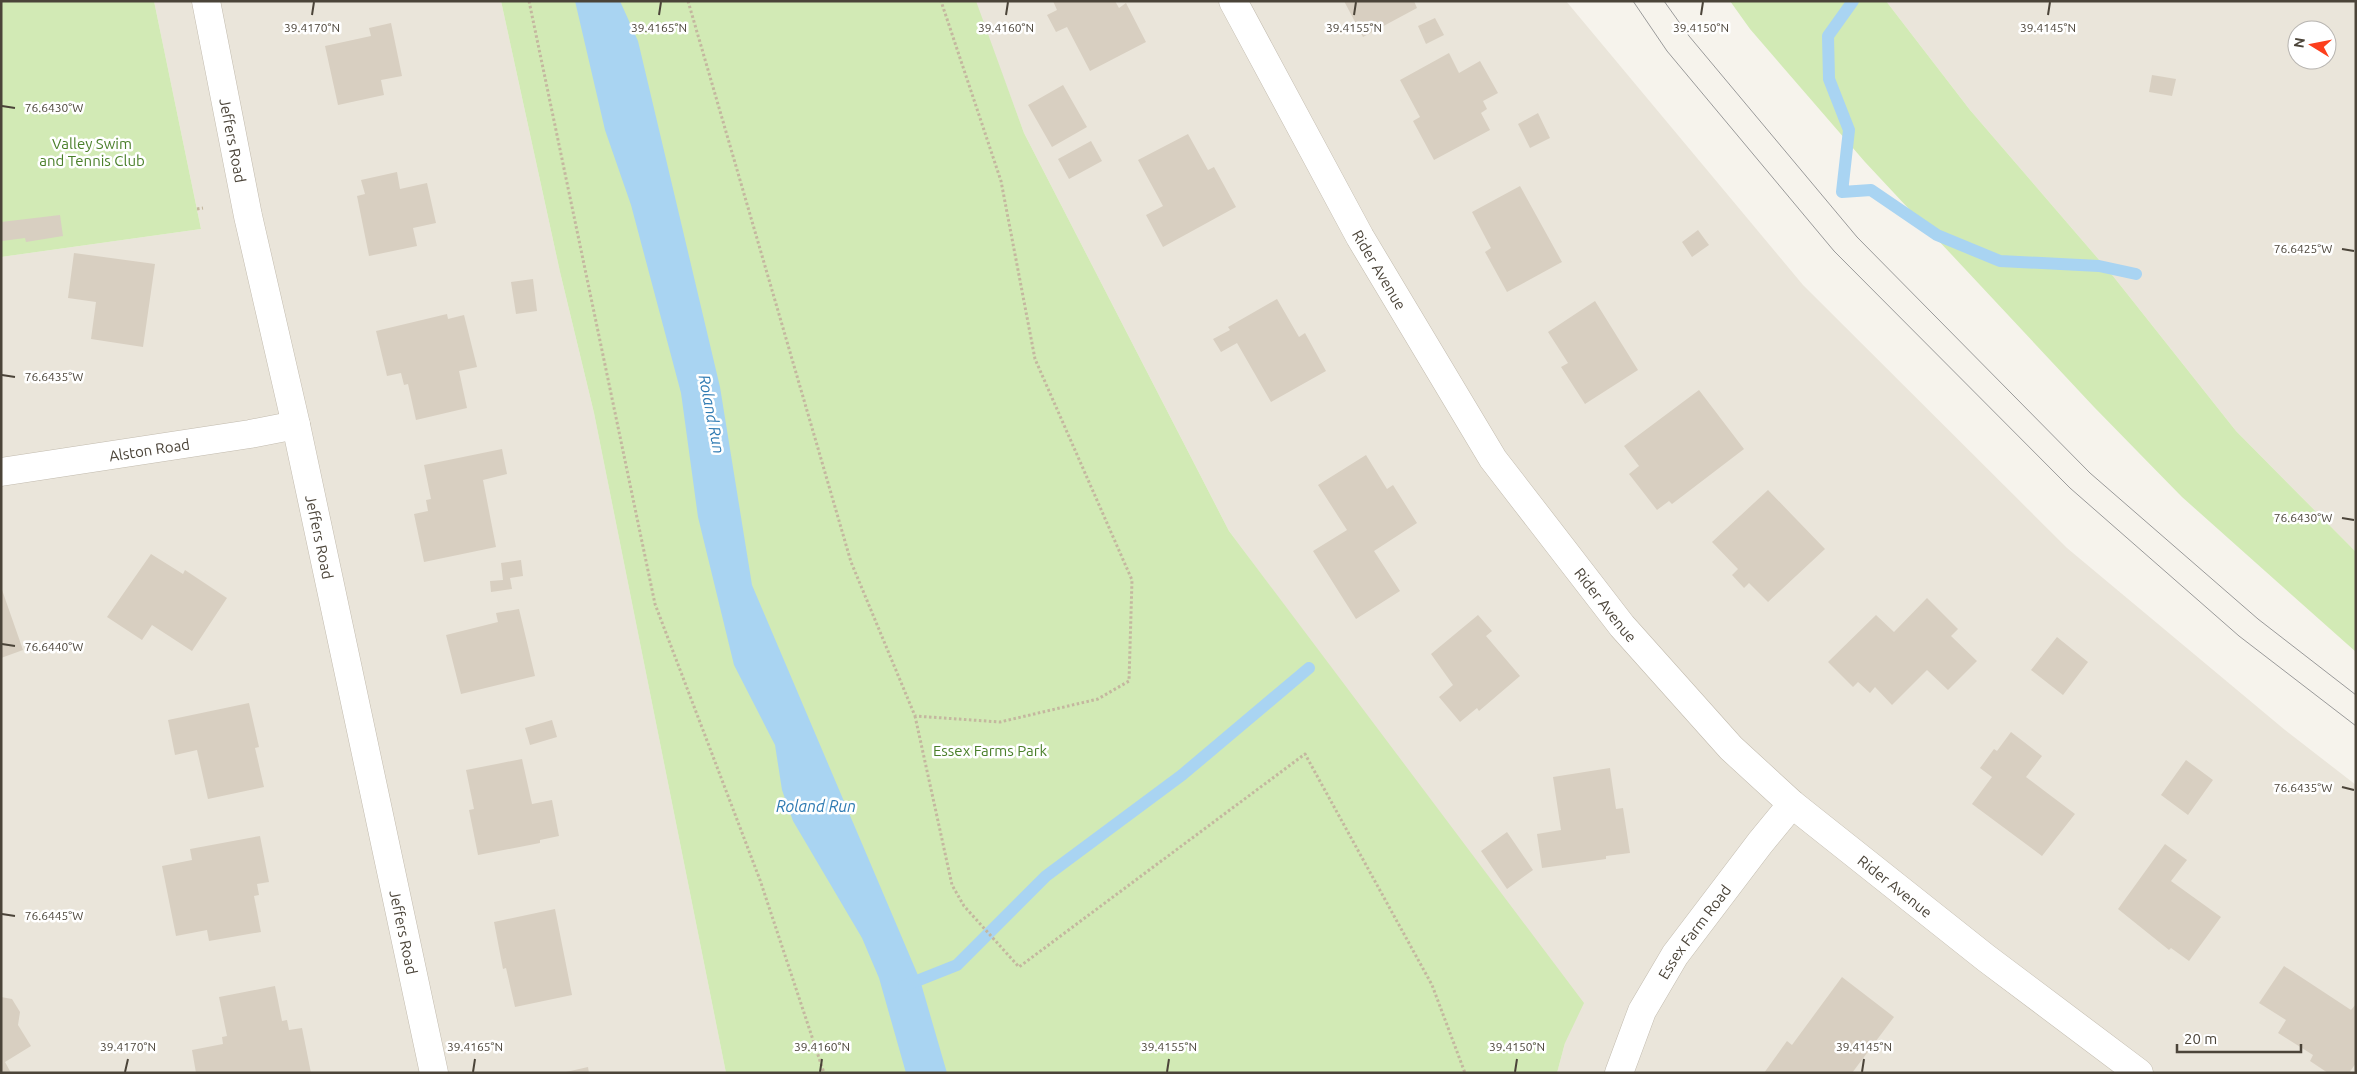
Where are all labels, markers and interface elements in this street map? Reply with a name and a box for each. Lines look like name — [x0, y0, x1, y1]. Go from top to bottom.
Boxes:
north arrow — [2287, 20, 2337, 70]
text: 39.4170°N — [284, 21, 340, 34]
text: 39.4165°N — [631, 21, 687, 34]
text: 39.4160°N — [978, 21, 1034, 34]
text: 39.4155°N — [1326, 21, 1382, 34]
text: 39.4150°N — [1673, 21, 1729, 34]
text: 39.4145°N — [2020, 21, 2076, 34]
text: N — [2290, 36, 2308, 49]
street label: Jeffers Road — [217, 97, 250, 184]
text: 76.6430°W — [25, 101, 83, 114]
park label: Valley Swim and Tennis Club — [39, 135, 145, 169]
street label: Rider Avenue — [1349, 227, 1410, 312]
text: 76.6425°W — [2274, 242, 2332, 255]
text: 76.6435°W — [25, 370, 83, 383]
water label: Roland Run — [696, 373, 728, 455]
street label: Alston Road — [108, 435, 191, 464]
street label: Jeffers Road — [303, 493, 337, 581]
text: 76.6430°W — [2274, 511, 2332, 524]
street label: Rider Avenue — [1571, 564, 1640, 645]
text: 76.6440°W — [25, 640, 83, 653]
park label: Essex Farms Park — [933, 742, 1047, 759]
text: 76.6435°W — [2274, 781, 2332, 794]
water label: Roland Run — [776, 797, 856, 815]
street label: Rider Avenue — [1855, 851, 1936, 921]
street label: Essex Farm Road — [1654, 881, 1734, 982]
street label: Jeffers Road — [387, 888, 421, 976]
text: 76.6445°W — [25, 909, 83, 922]
scale bar — [2177, 1022, 2301, 1054]
text: 20 m — [2184, 1030, 2217, 1047]
text: 39.4170°N — [100, 1040, 156, 1053]
text: 39.4165°N — [447, 1040, 503, 1053]
text: 39.4160°N — [794, 1040, 850, 1053]
text: 39.4155°N — [1141, 1040, 1197, 1053]
text: 39.4150°N — [1489, 1040, 1545, 1053]
text: 39.4145°N — [1836, 1040, 1892, 1053]

